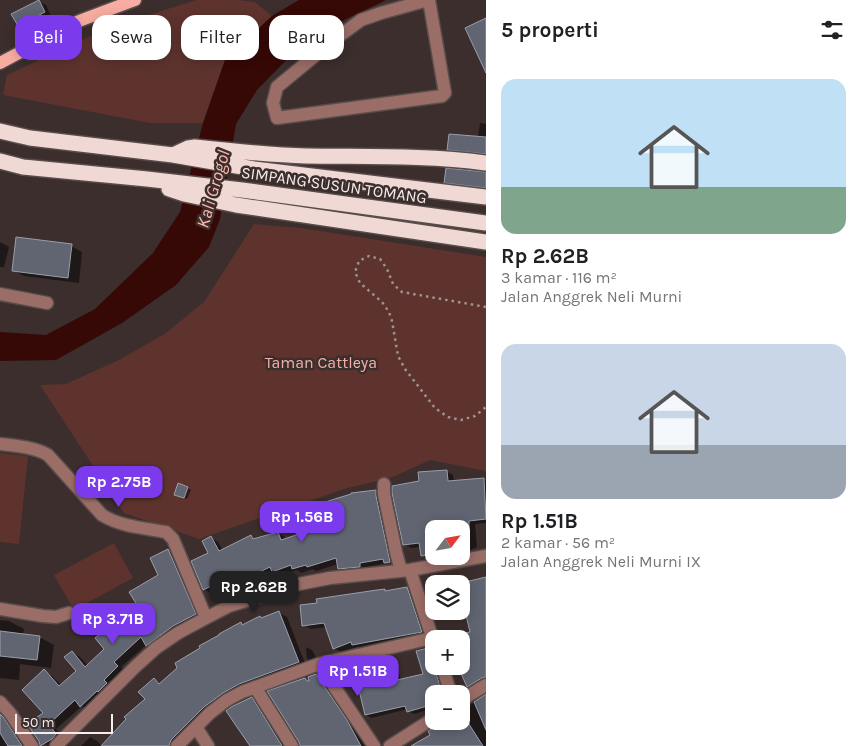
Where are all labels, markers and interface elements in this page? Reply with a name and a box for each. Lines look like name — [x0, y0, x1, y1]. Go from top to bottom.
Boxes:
chip: Beli — [15, 15, 82, 60]
chip: Sewa — [92, 15, 171, 60]
chip: Filter — [181, 15, 259, 60]
chip: Baru — [269, 15, 344, 60]
icon: filters — [818, 16, 846, 44]
text: 5 properti — [501, 18, 599, 42]
icon: home — [629, 112, 719, 202]
water label: Kali Grogol — [191, 147, 235, 231]
street label: SIMPANG SUSUN TOMANG — [240, 163, 428, 207]
text: Rp 2.62B — [501, 244, 589, 268]
text: 3 kamar · 116 m² — [501, 268, 617, 287]
text: Jalan Anggrek Neli Murni — [501, 287, 682, 306]
park label: Taman Cattleya — [265, 353, 377, 372]
icon: home — [629, 377, 719, 467]
pin: Rp 2.75B — [67, 466, 171, 508]
text: Rp 2.75B — [87, 472, 151, 491]
pin: Rp 1.56B — [250, 500, 354, 543]
text: Rp 1.56B — [271, 507, 333, 526]
text: Rp 1.51B — [501, 509, 578, 533]
north arrow — [425, 520, 470, 565]
map controls — [425, 520, 470, 730]
text: 2 kamar · 56 m² — [501, 533, 615, 552]
text: Jalan Anggrek Neli Murni IX — [501, 552, 701, 571]
pin: Rp 2.62B — [202, 570, 306, 613]
button: layers — [425, 575, 470, 620]
text: Rp 2.62B — [221, 577, 287, 596]
pin: Rp 3.71B — [61, 602, 165, 645]
text: Rp 3.71B — [82, 609, 144, 628]
button: + — [425, 630, 470, 675]
pin: Rp 1.51B — [306, 654, 410, 697]
text: Rp 1.51B — [329, 661, 387, 680]
button: − — [425, 685, 470, 730]
scale bar — [15, 711, 112, 734]
text: 50 m — [22, 714, 55, 731]

